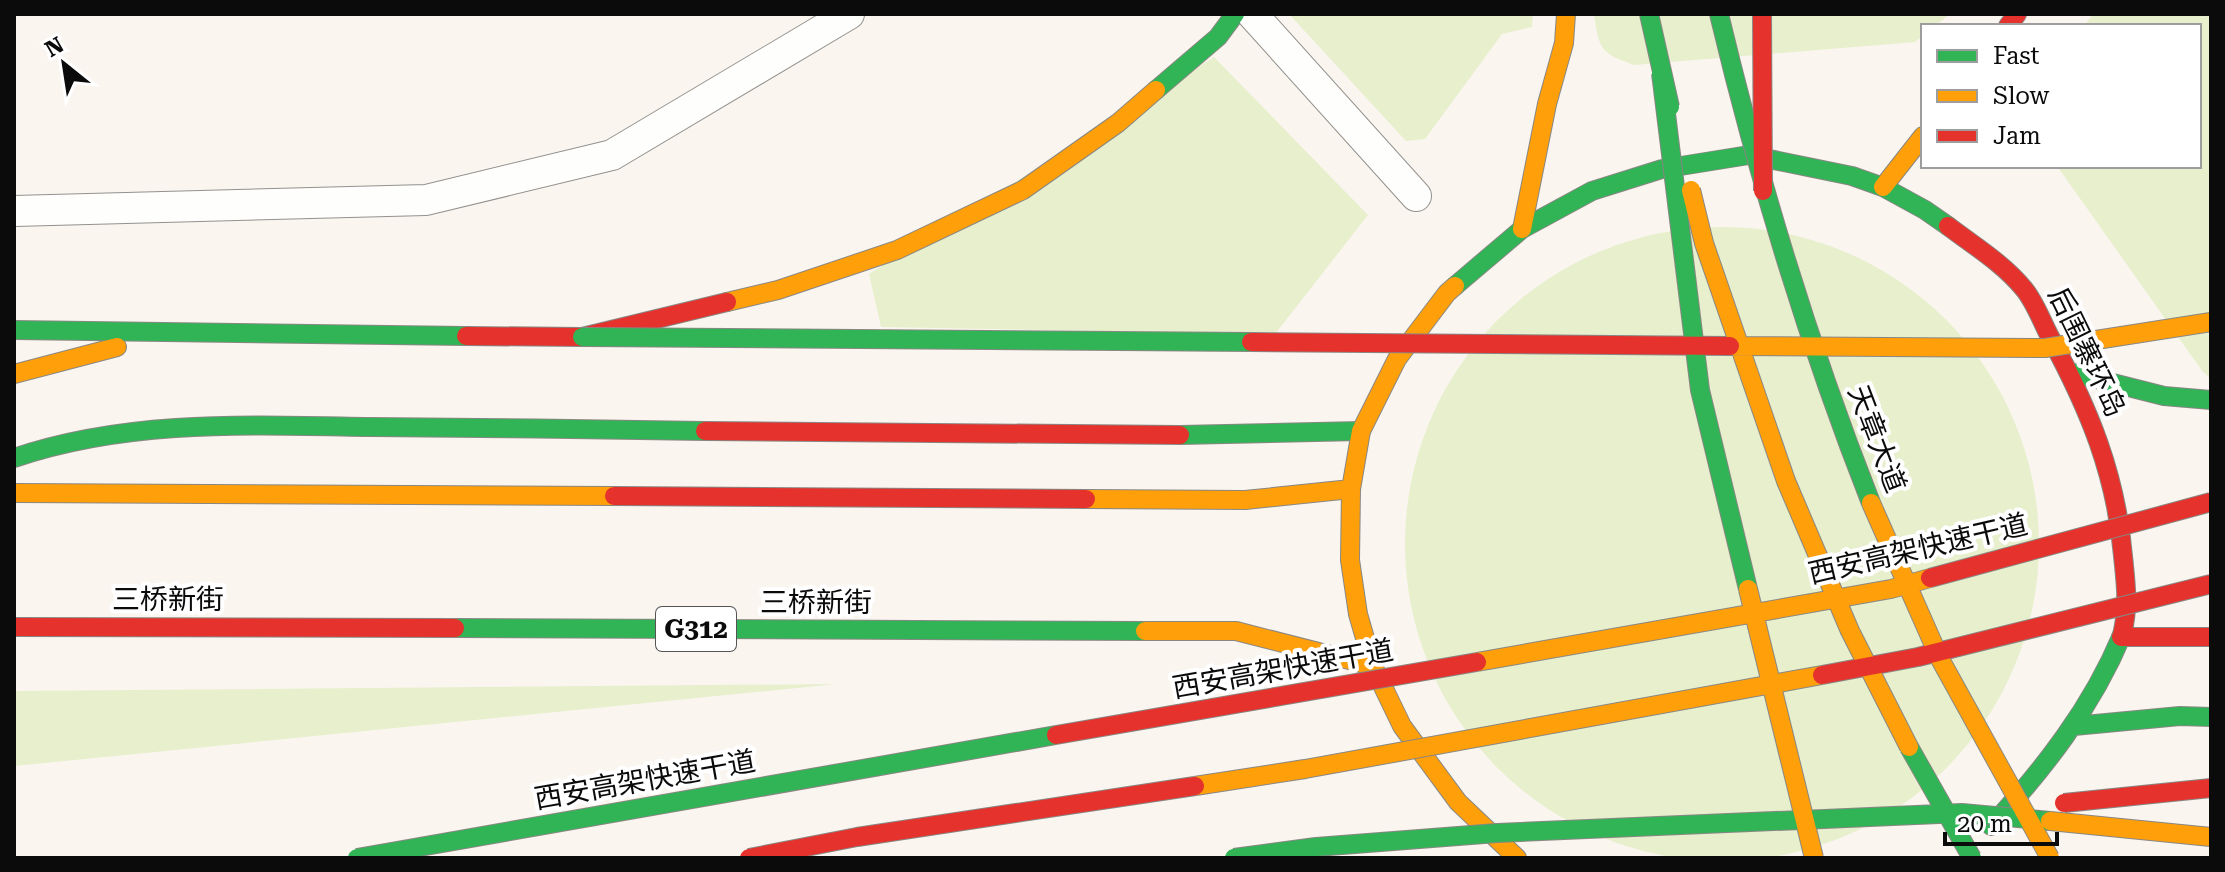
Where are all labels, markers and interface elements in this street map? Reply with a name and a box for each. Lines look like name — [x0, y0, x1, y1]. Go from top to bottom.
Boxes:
north arrow — [24, 24, 104, 104]
legend — [1921, 24, 2201, 168]
text: N — [41, 32, 68, 62]
text: Fast — [1993, 42, 2040, 70]
text: Slow — [1993, 82, 2050, 110]
text: Jam — [1993, 122, 2041, 150]
street label: 后围寨环岛 — [2041, 282, 2133, 422]
street label: 天章大道 — [1842, 381, 1912, 497]
street label: 西安高架快速干道 — [1805, 508, 2031, 590]
street label: 三桥新街 — [112, 583, 224, 616]
street label: 三桥新街 — [760, 586, 872, 619]
road number: G312 — [656, 607, 736, 651]
street label: 西安高架快速干道 — [1170, 633, 1396, 705]
street label: 西安高架快速干道 — [532, 744, 758, 816]
scale bar — [1945, 796, 2057, 846]
text: 20 m — [1957, 810, 2012, 838]

